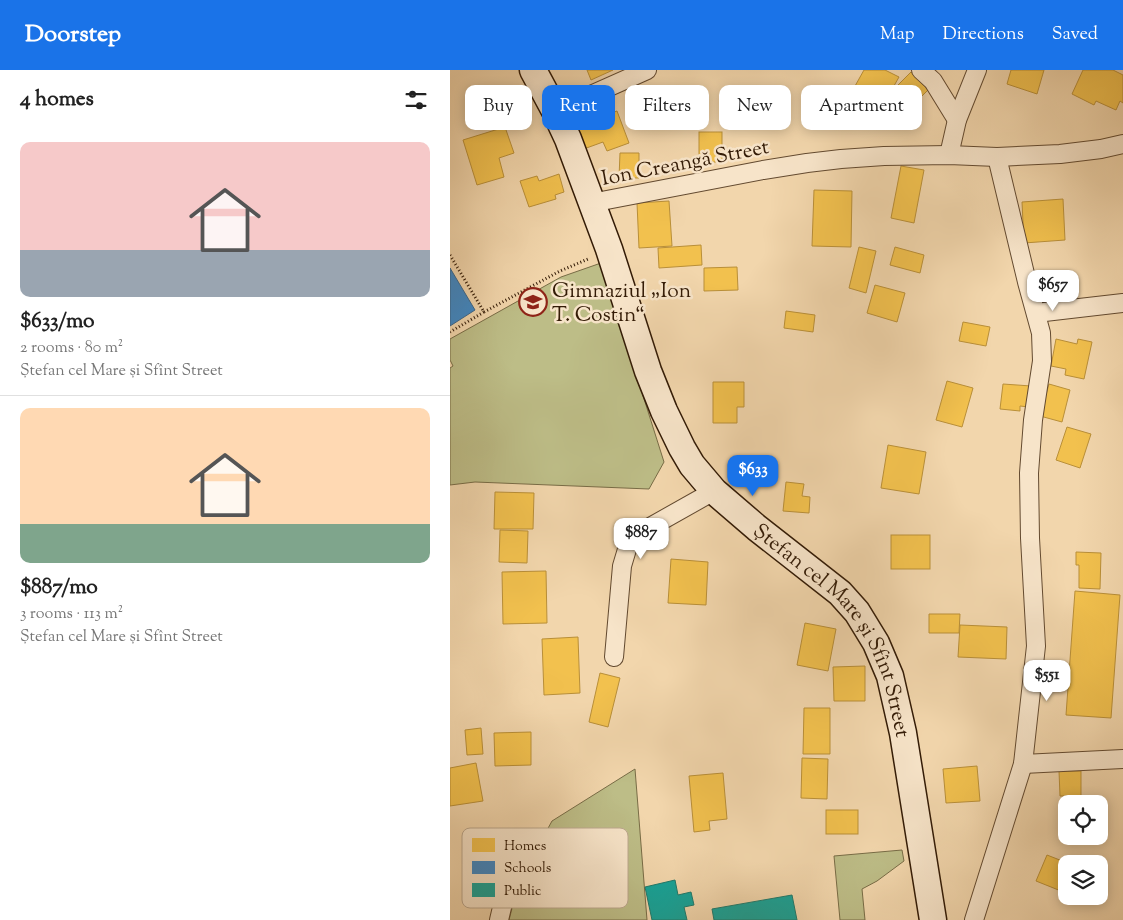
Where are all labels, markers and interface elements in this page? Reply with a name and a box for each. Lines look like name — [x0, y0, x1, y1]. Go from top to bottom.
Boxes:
text: Doorstep — [25, 18, 121, 52]
text: Map — [880, 22, 915, 48]
text: Directions — [943, 22, 1024, 48]
text: Saved — [1052, 22, 1098, 48]
text: 4 homes — [20, 85, 94, 115]
chip: Buy — [465, 85, 532, 130]
chip: Rent — [542, 85, 615, 130]
chip: Filters — [625, 85, 709, 130]
chip: New — [719, 85, 791, 130]
chip: Apartment — [801, 85, 922, 130]
icon: filters — [402, 86, 430, 114]
street label: Ion Creangă Street — [599, 133, 772, 195]
icon: home — [180, 175, 270, 265]
pin: $657 — [1023, 270, 1083, 312]
text: $657 — [1038, 274, 1068, 297]
place label: Gimnaziul „Ion T. Costin“ — [552, 277, 691, 331]
school or university icon: Gimnaziul „Ion T. Costin“ — [518, 287, 548, 317]
text: $633/mo — [20, 307, 95, 337]
text: 2 rooms · 80 m² — [20, 337, 123, 360]
text: Ștefan cel Mare și Sfînt Street — [20, 360, 223, 383]
icon: home — [180, 440, 270, 530]
pin: $633 — [723, 454, 783, 497]
text: $633 — [738, 459, 768, 482]
street label: Ștefan cel Mare și Sfînt Street — [746, 517, 916, 740]
pin: $887 — [611, 518, 671, 560]
text: $887 — [625, 522, 657, 545]
text: $887/mo — [20, 573, 98, 603]
text: 3 rooms · 113 m² — [20, 603, 123, 626]
text: Ştefan cel Mare și Sfînt Street — [20, 626, 223, 649]
pin: $551 — [1017, 660, 1077, 702]
text: $551 — [1034, 664, 1060, 687]
map controls — [1058, 795, 1108, 905]
button: locate — [1058, 795, 1108, 845]
legend — [462, 828, 628, 908]
text: Homes — [504, 837, 546, 857]
button: layers — [1058, 855, 1108, 905]
text: Schools — [504, 859, 551, 879]
text: Public — [504, 882, 541, 902]

